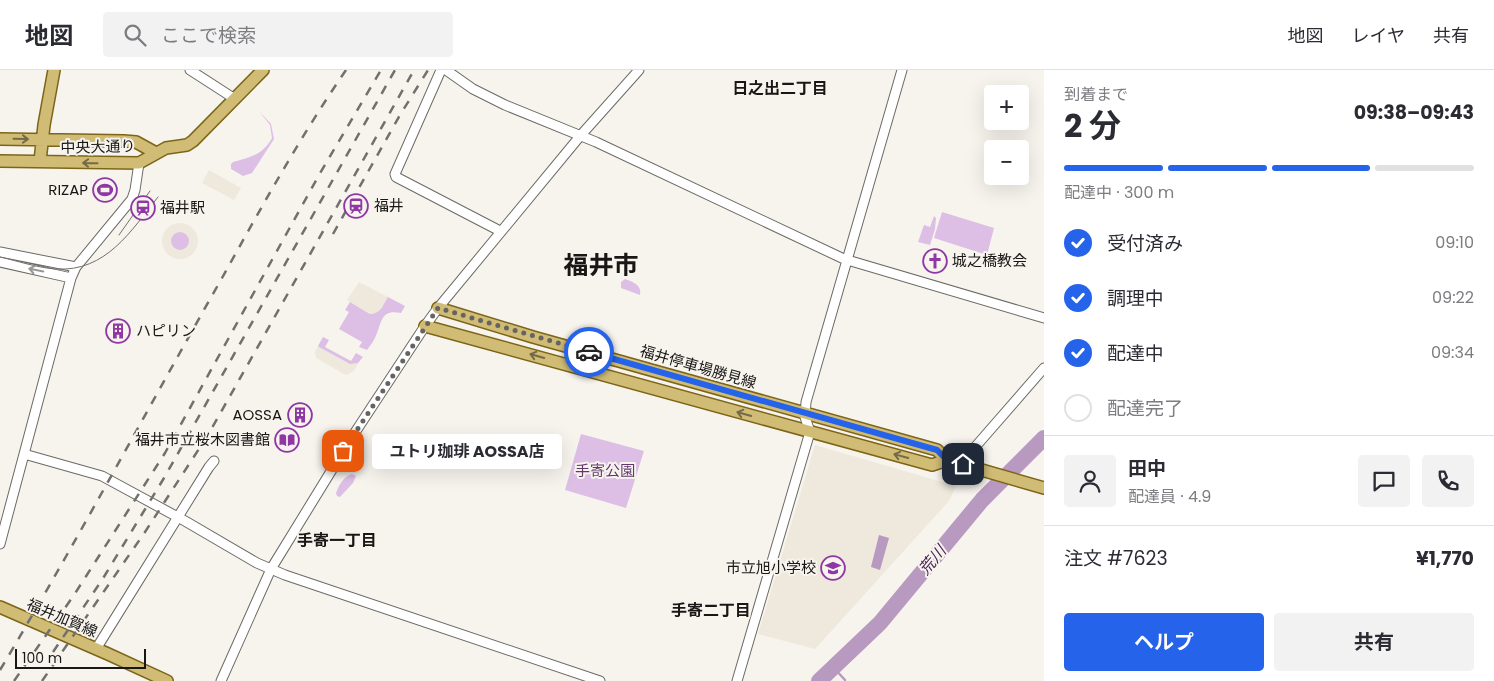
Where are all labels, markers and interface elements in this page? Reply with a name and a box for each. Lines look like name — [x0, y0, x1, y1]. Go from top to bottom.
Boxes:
search box — [103, 12, 453, 57]
text: 地図 — [25, 19, 73, 52]
icon: search — [121, 21, 149, 49]
text: ここで検索 — [161, 22, 256, 49]
text: 地図 — [1288, 23, 1324, 48]
text: レイヤ — [1352, 23, 1405, 48]
text: 共有 — [1433, 23, 1469, 48]
district label: 日之出二丁目 — [732, 77, 828, 100]
text: 到着まで — [1064, 83, 1128, 106]
map controls — [984, 85, 1029, 185]
button: + — [984, 85, 1029, 130]
text: 09:38–09:43 — [1354, 99, 1474, 126]
text: 2 分 — [1064, 103, 1121, 148]
one-way arrow — [13, 135, 29, 144]
street label: 中央大通り — [60, 135, 136, 158]
button: − — [984, 140, 1029, 185]
one-way arrow — [82, 158, 98, 167]
sports icon: RIZAP — [92, 177, 118, 203]
place label: RIZAP — [48, 179, 88, 200]
text: 配達中 · 300 m — [1064, 181, 1174, 204]
station icon: 福井 — [343, 193, 369, 219]
station icon: 福井駅 — [130, 195, 156, 221]
place label: 福井 — [374, 195, 404, 216]
place label: 福井駅 — [160, 197, 205, 218]
icon: check — [1064, 229, 1092, 257]
text: 受付済み — [1107, 230, 1183, 257]
text: 09:10 — [1435, 231, 1474, 254]
district label: 福井市 — [563, 248, 639, 283]
church icon: 城之橋教会 — [922, 248, 948, 274]
place label: 城之橋教会 — [952, 250, 1027, 271]
one-way arrow — [28, 265, 44, 274]
icon: check — [1064, 284, 1092, 312]
text: 調理中 — [1107, 285, 1164, 312]
text: 09:22 — [1432, 286, 1474, 309]
building icon: ハピリン — [105, 318, 131, 344]
place label: ハピリン — [136, 320, 196, 341]
courier — [564, 327, 614, 377]
icon: car — [575, 338, 603, 366]
icon: check — [1064, 339, 1092, 367]
street label: 福井停車場勝見線 — [638, 340, 759, 393]
text: 配達中 — [1107, 340, 1164, 367]
text: 09:34 — [1431, 341, 1474, 364]
one-way arrow — [529, 351, 545, 360]
text: 配達完了 — [1107, 395, 1183, 422]
building icon: AOSSA — [287, 402, 313, 428]
place label: AOSSA — [232, 404, 282, 425]
one-way arrow — [736, 408, 752, 418]
library icon: 福井市立桜木図書館 — [274, 427, 300, 453]
place label: 福井市立桜木図書館 — [135, 429, 270, 450]
pin — [322, 430, 364, 472]
callout: ユトリ珈琲 AOSSA店 — [373, 434, 563, 468]
icon: bag — [329, 437, 357, 465]
text: ユトリ珈琲 AOSSA店 — [389, 440, 545, 463]
pin — [942, 443, 984, 485]
icon: home — [949, 450, 977, 478]
one-way arrow — [893, 451, 909, 461]
button: person — [1064, 455, 1116, 507]
text: 田中 — [1128, 455, 1166, 482]
button: chat — [1358, 455, 1410, 507]
button: phone — [1422, 455, 1474, 507]
park label: 手寄公園 — [575, 460, 635, 481]
text: 配達員 · 4.9 — [1128, 485, 1211, 508]
district label: 手寄一丁目 — [297, 529, 377, 552]
water label: 荒川 — [913, 539, 953, 580]
text: 注文 #7623 — [1064, 545, 1168, 572]
text: ¥1,770 — [1416, 545, 1474, 572]
school or university icon: 市立旭小学校 — [820, 555, 846, 581]
place label: 市立旭小学校 — [726, 557, 816, 578]
street label: 福井加賀線 — [24, 593, 101, 642]
district label: 手寄二丁目 — [671, 599, 751, 622]
button: ヘルプ — [1064, 613, 1264, 671]
button: 共有 — [1274, 613, 1474, 671]
scale bar — [15, 646, 146, 669]
text: 100 m — [22, 648, 62, 668]

